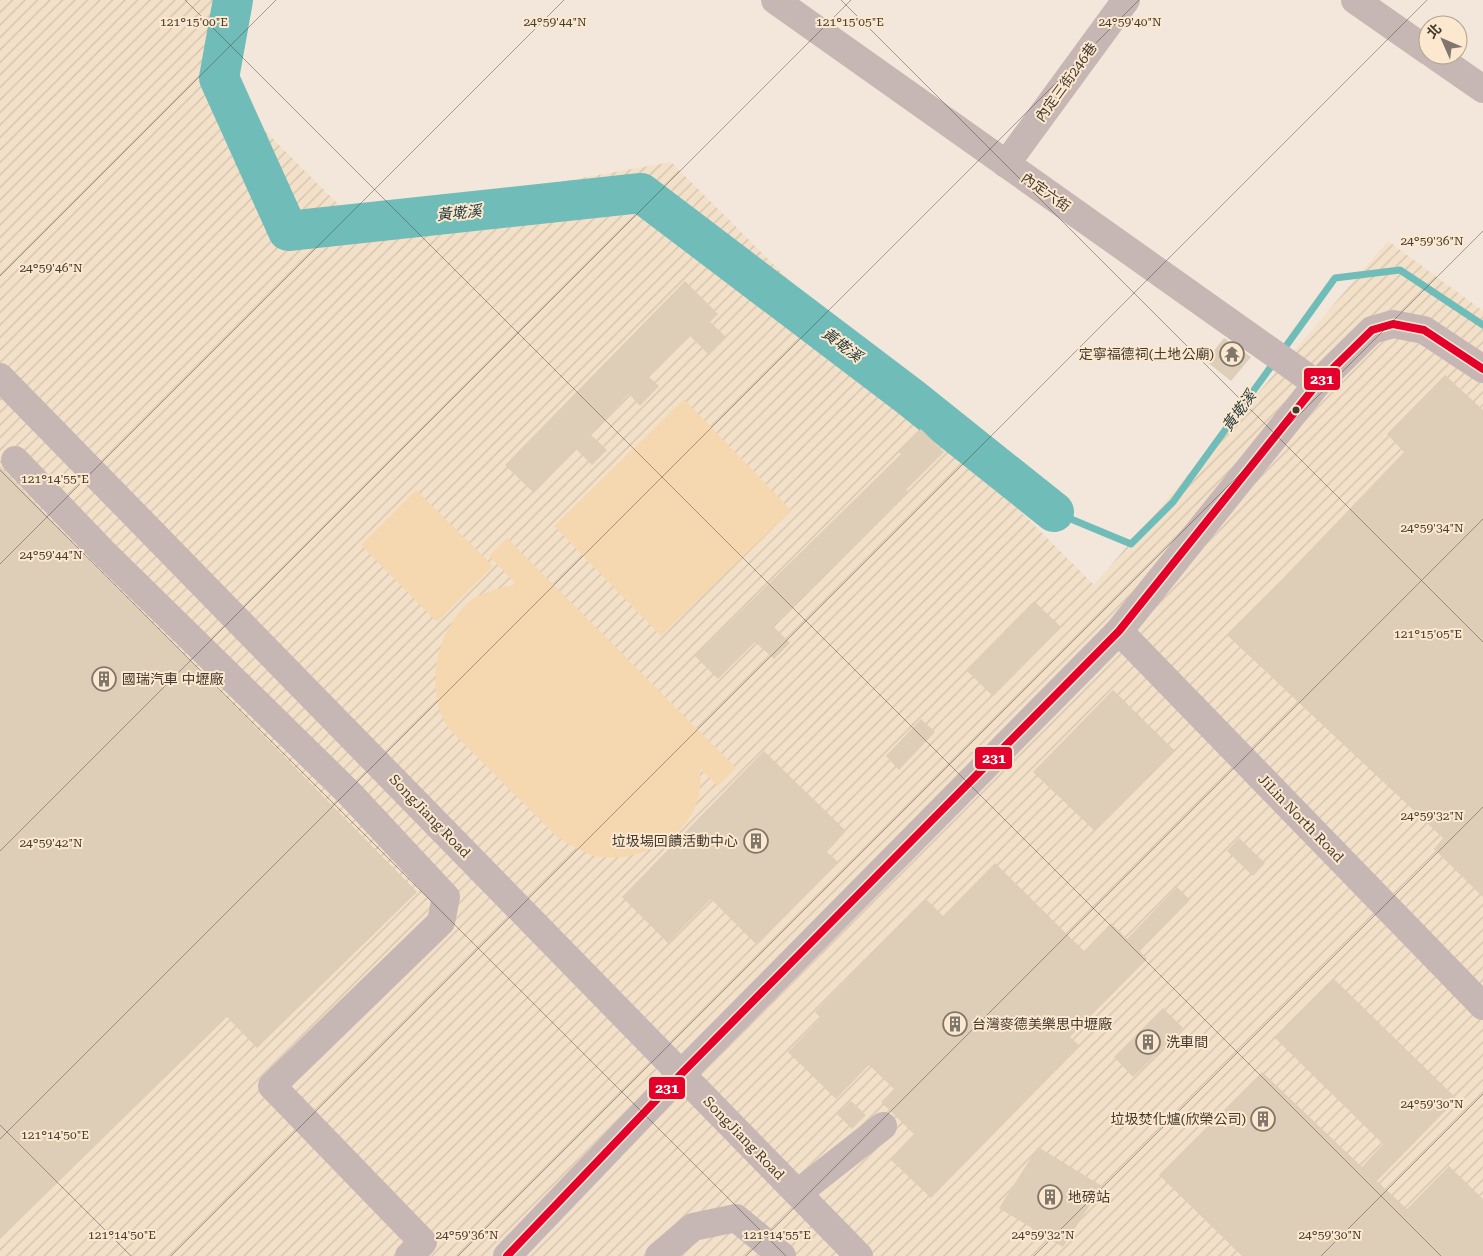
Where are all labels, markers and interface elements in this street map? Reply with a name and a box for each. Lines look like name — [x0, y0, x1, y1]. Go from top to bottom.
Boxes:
text: 121°15'00"E — [160, 15, 228, 29]
text: 24°59'44"N — [523, 15, 587, 29]
text: 121°15'05"E — [816, 15, 884, 29]
text: 24°59'40"N — [1098, 15, 1162, 29]
north arrow — [1418, 15, 1468, 65]
text: 北 — [1423, 20, 1444, 41]
street label: 內定三街246巷 — [1032, 39, 1100, 125]
street label: 內定六街 — [1018, 169, 1074, 215]
water label: 黃墘溪 — [436, 201, 484, 224]
text: 24°59'36"N — [1400, 234, 1464, 248]
text: 24°59'46"N — [19, 261, 83, 275]
water label: 黃墘溪 — [819, 324, 867, 367]
temple icon: 定寧福德祠(土地公廟) — [1219, 341, 1245, 367]
place label: 定寧福德祠(土地公廟) — [1079, 346, 1214, 362]
line badge: 231 — [1303, 367, 1341, 391]
text: 231 — [1310, 371, 1334, 387]
water label: 黃墘溪 — [1218, 386, 1261, 434]
unlabelled marker — [1291, 405, 1301, 415]
text: 121°14'55"E — [21, 472, 89, 486]
text: 24°59'34"N — [1400, 521, 1464, 535]
text: 24°59'44"N — [19, 548, 83, 562]
text: 121°15'05"E — [1394, 627, 1462, 641]
building icon: 國瑞汽車 中壢廠 — [91, 666, 117, 692]
place label: 國瑞汽車 中壢廠 — [122, 671, 224, 687]
line badge: 231 — [974, 746, 1013, 770]
text: 231 — [982, 750, 1006, 766]
street label: SongJiang Road — [386, 771, 474, 861]
street label: JiLin North Road — [1255, 771, 1347, 865]
text: 24°59'32"N — [1400, 809, 1464, 823]
building icon: 垃圾場回饋活動中心 — [743, 828, 769, 854]
place label: 垃圾場回饋活動中心 — [612, 833, 738, 849]
text: 24°59'42"N — [19, 836, 83, 850]
building icon: 台灣麥德美樂思中壢廠 — [942, 1011, 968, 1037]
place label: 台灣麥德美樂思中壢廠 — [972, 1016, 1112, 1032]
building icon: 洗車間 — [1135, 1029, 1161, 1055]
place label: 洗車間 — [1166, 1034, 1208, 1050]
line badge: 231 — [648, 1076, 686, 1100]
text: 231 — [655, 1080, 679, 1096]
street label: SongJiang Road — [700, 1093, 788, 1183]
text: 24°59'30"N — [1400, 1097, 1464, 1111]
building icon: 垃圾焚化爐(欣榮公司) — [1250, 1106, 1276, 1132]
place label: 垃圾焚化爐(欣榮公司) — [1111, 1111, 1246, 1127]
text: 121°14'50"E — [21, 1128, 89, 1142]
building icon: 地磅站 — [1037, 1184, 1063, 1210]
place label: 地磅站 — [1068, 1189, 1110, 1205]
text: 121°14'50"E — [88, 1228, 156, 1242]
text: 24°59'36"N — [435, 1228, 499, 1242]
text: 121°14'55"E — [743, 1228, 811, 1242]
text: 24°59'32"N — [1011, 1228, 1075, 1242]
text: 24°59'30"N — [1298, 1228, 1362, 1242]

